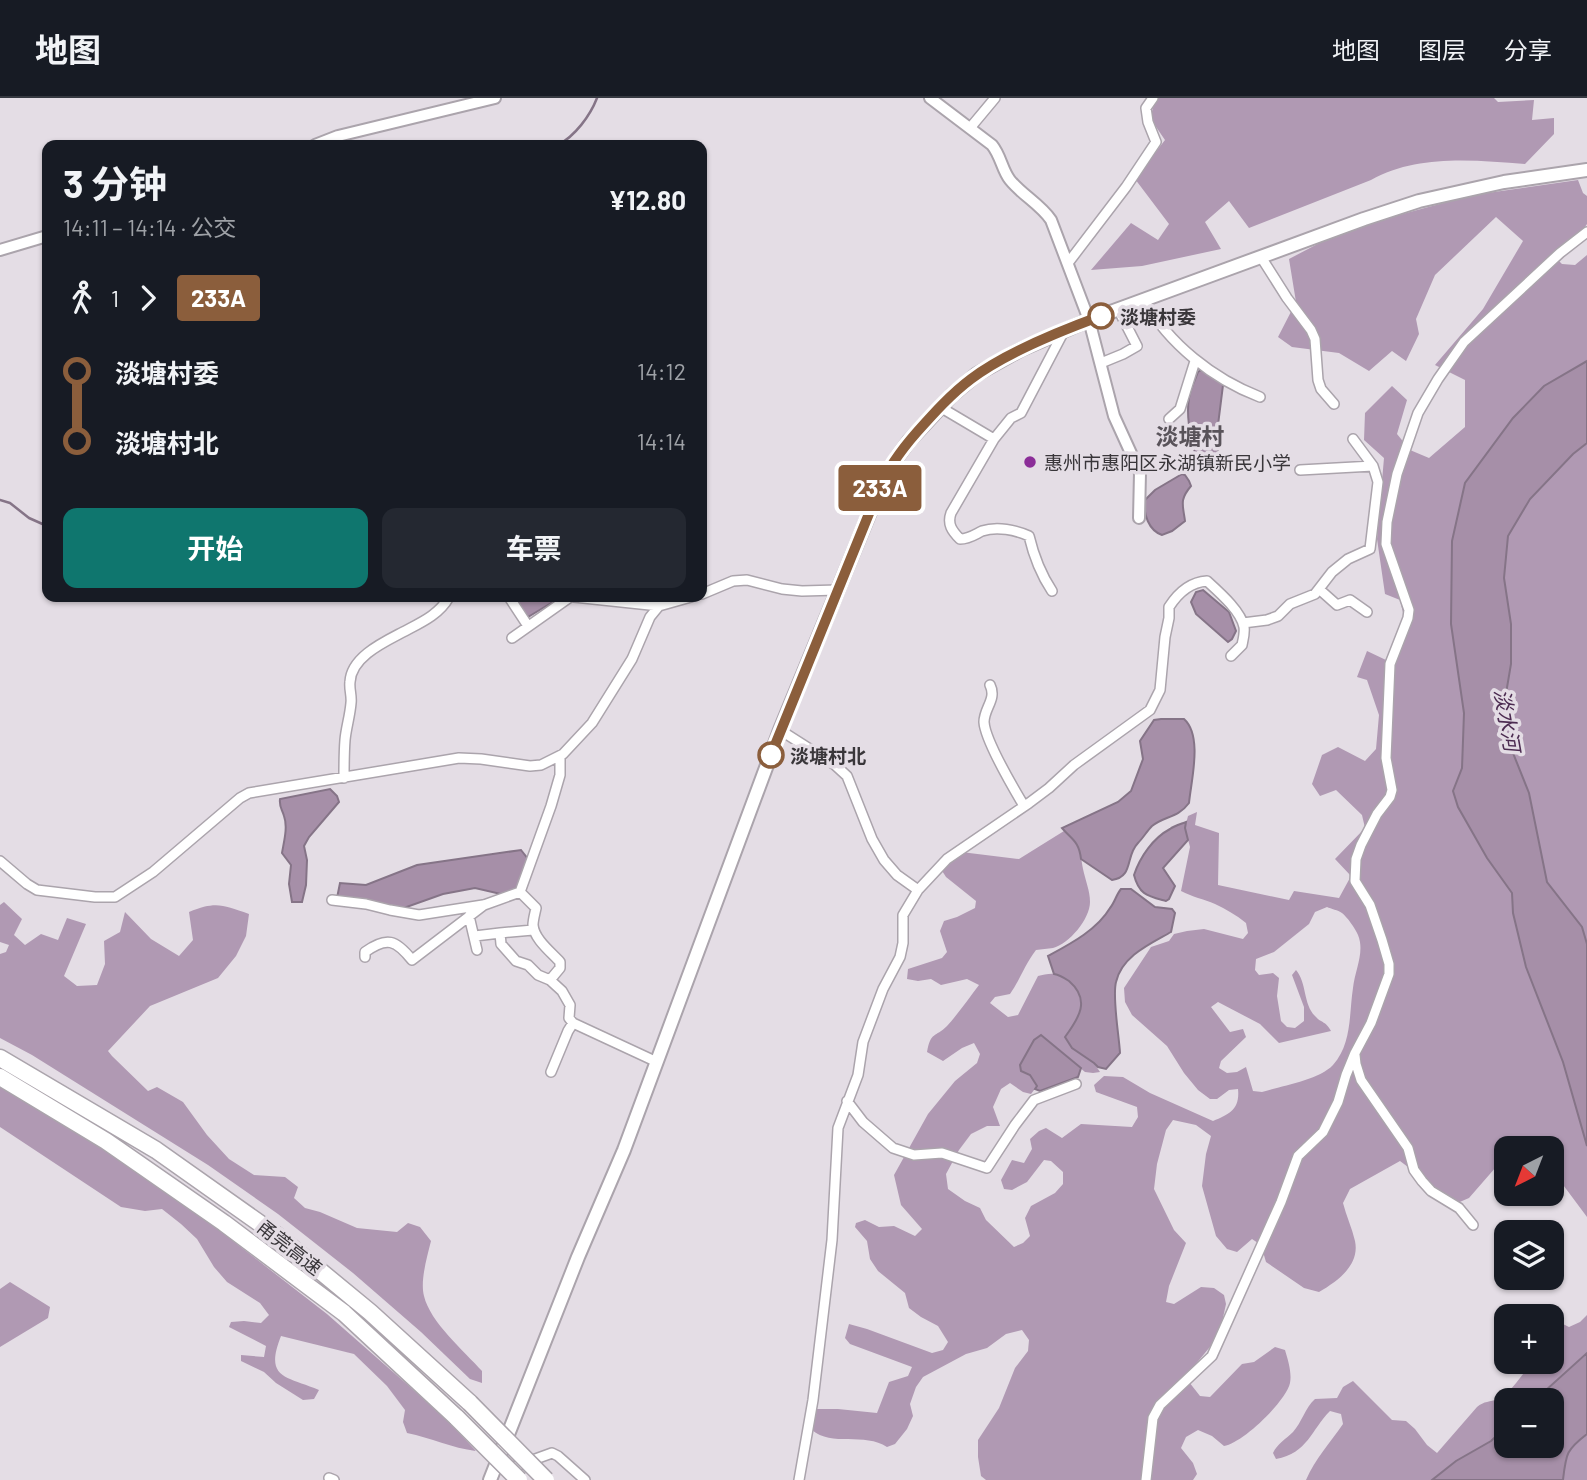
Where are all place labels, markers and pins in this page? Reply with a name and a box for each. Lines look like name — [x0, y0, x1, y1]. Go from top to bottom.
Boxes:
marker: 淡塘村委 — [1088, 303, 1114, 329]
place label: 淡塘村委 — [1120, 305, 1196, 328]
place label: 惠州市惠阳区永湖镇新民小学 — [1044, 451, 1291, 474]
marker: 惠州市惠阳区永湖镇新民小学 — [1022, 454, 1038, 470]
marker: 淡塘村北 — [758, 742, 784, 768]
place label: 淡塘村北 — [790, 744, 866, 767]

